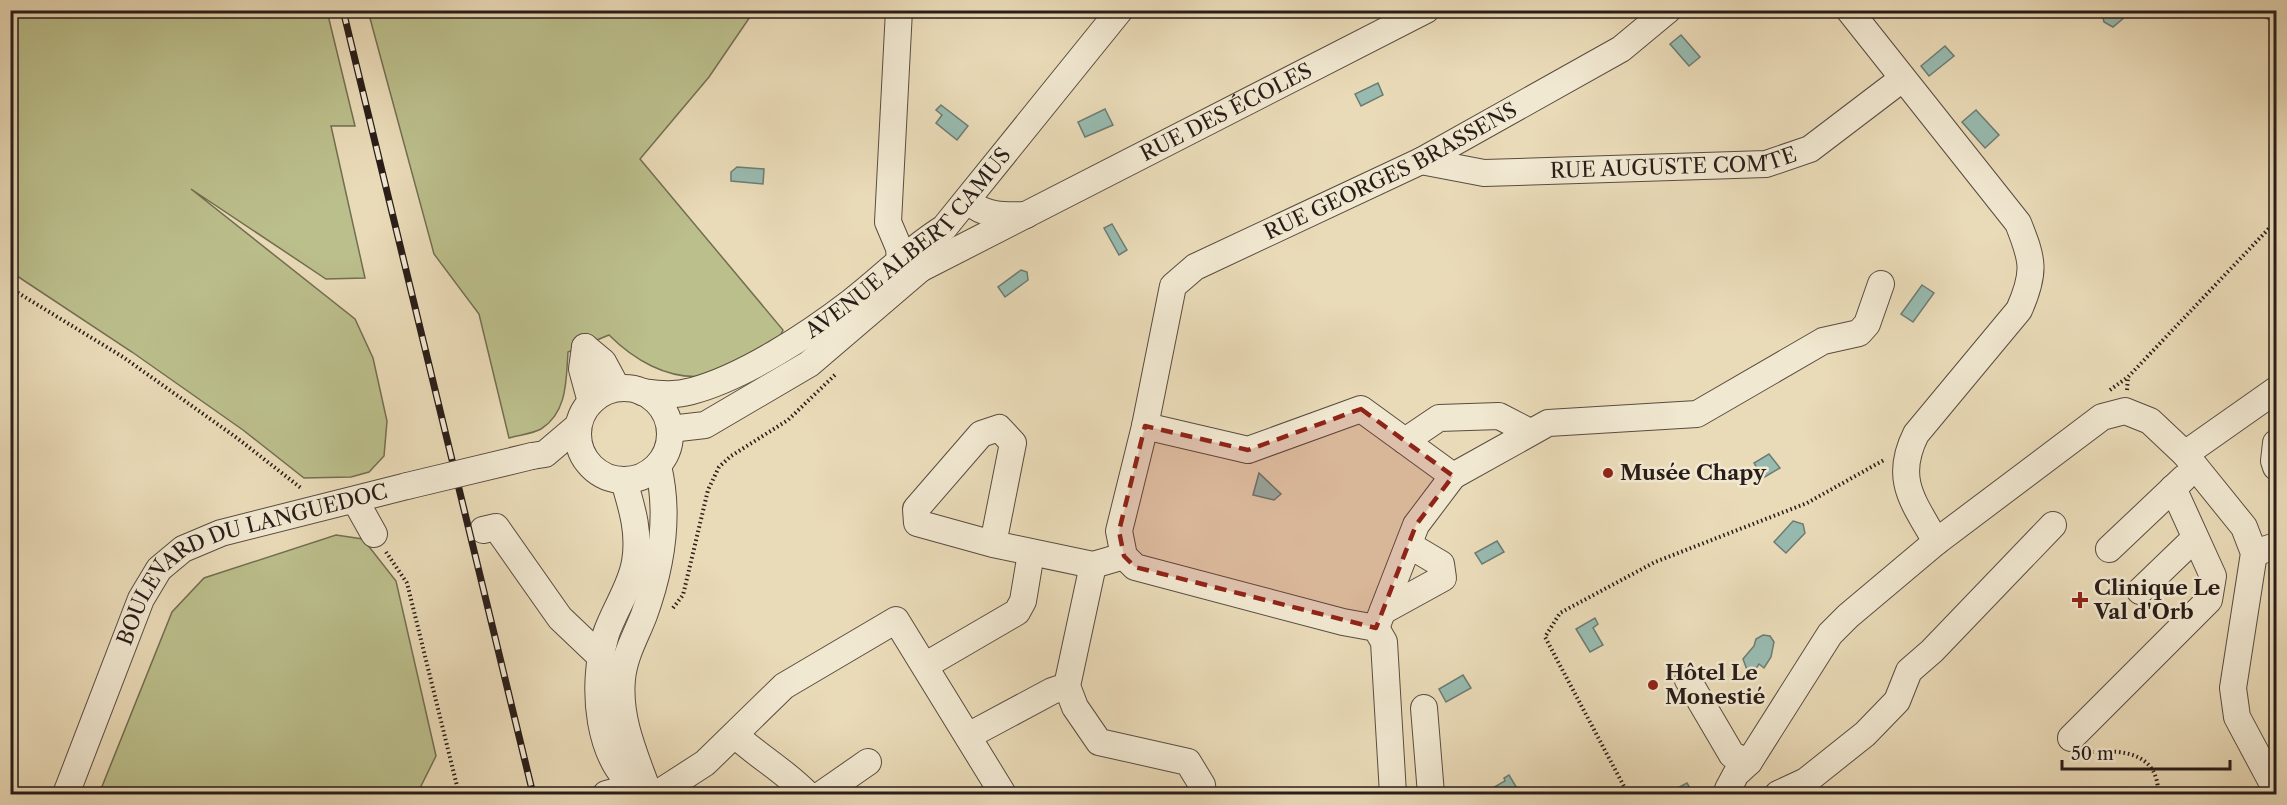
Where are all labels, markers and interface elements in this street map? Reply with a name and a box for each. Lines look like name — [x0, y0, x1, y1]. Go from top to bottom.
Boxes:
street label: RUE DES ÉCOLES — [1136, 57, 1316, 166]
street label: RUE GEORGES BRASSENS — [1260, 97, 1521, 245]
street label: AVENUE ALBERT CAMUS — [799, 142, 1016, 344]
street label: RUE AUGUSTE COMTE — [1550, 142, 1800, 183]
place label: Musée Chapy — [1620, 460, 1767, 485]
marker: Musée Chapy — [1601, 466, 1615, 480]
street label: BOULEVARD DU LANGUEDOC — [111, 478, 390, 649]
place label: Clinique Le Val d'Orb — [2093, 575, 2220, 624]
marker: Clinique Le Val d'Orb — [2071, 591, 2089, 609]
place label: Hôtel Le Monestié — [1665, 660, 1765, 709]
marker: Hôtel Le Monestié — [1646, 678, 1660, 692]
scale bar — [2062, 733, 2230, 771]
text: 50 m — [2071, 743, 2114, 765]

